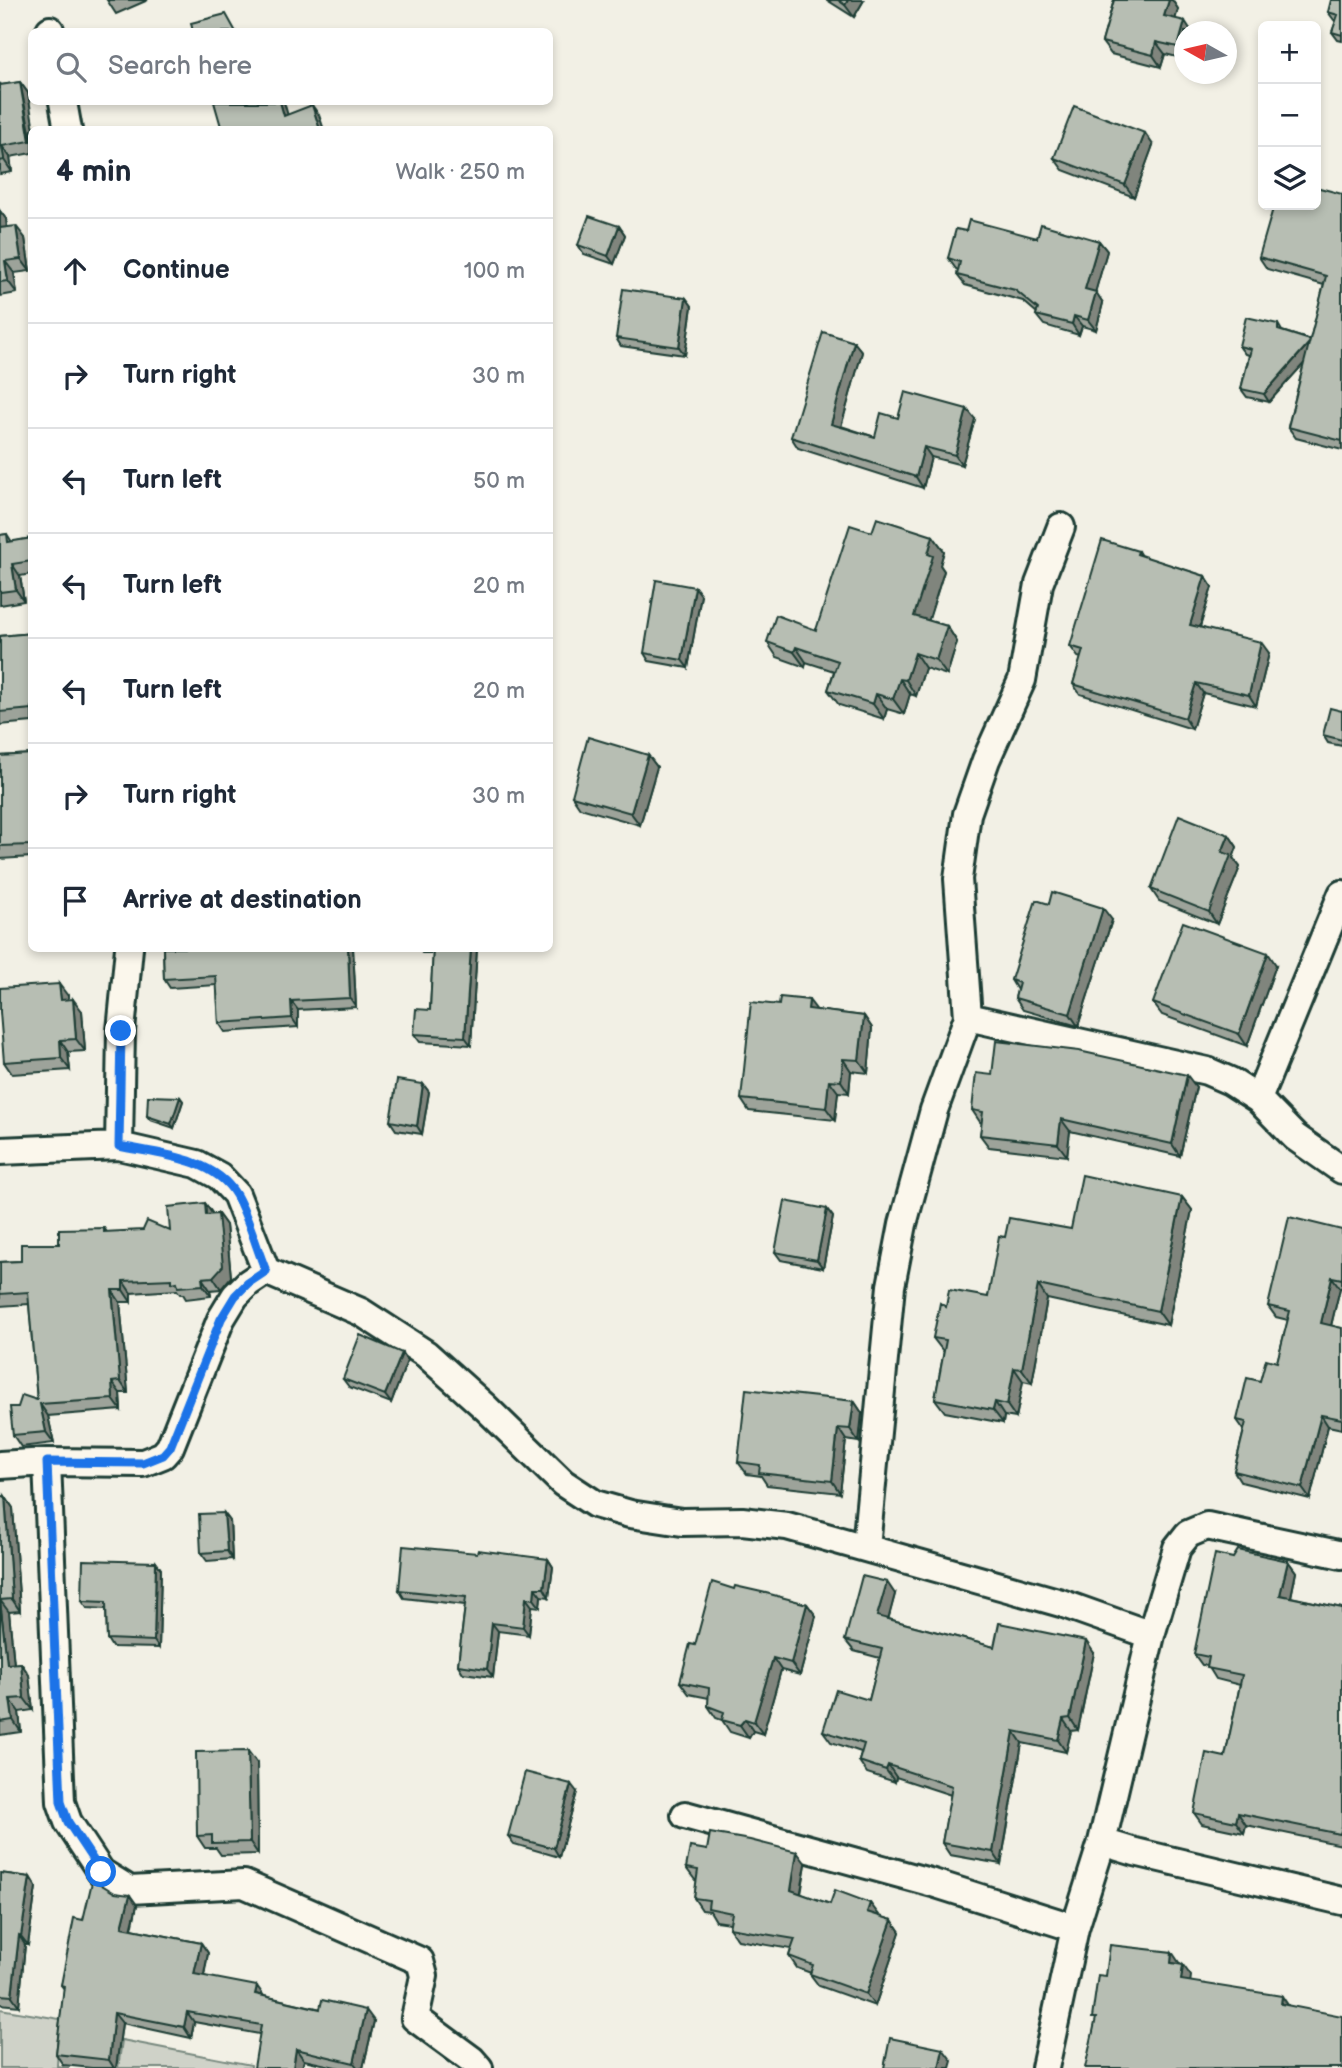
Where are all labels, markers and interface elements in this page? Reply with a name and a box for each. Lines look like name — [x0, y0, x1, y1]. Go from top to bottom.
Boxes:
north arrow — [1174, 21, 1237, 84]
map controls — [1258, 21, 1321, 210]
button: + — [1258, 21, 1321, 84]
search box — [28, 28, 553, 105]
icon: search — [52, 48, 90, 86]
text: Search here — [108, 51, 252, 82]
button: − — [1258, 84, 1321, 147]
button: layers — [1258, 147, 1321, 210]
text: 4 min — [56, 154, 131, 190]
text: Walk · 250 m — [395, 158, 525, 186]
icon: ahead — [56, 252, 94, 290]
text: Continue — [123, 255, 230, 286]
text: 100 m — [464, 257, 525, 285]
icon: right — [56, 357, 94, 395]
text: Turn right — [123, 360, 236, 391]
text: 30 m — [472, 362, 525, 390]
icon: left — [56, 462, 94, 500]
text: Turn left — [123, 465, 222, 496]
text: 50 m — [473, 467, 525, 495]
icon: left — [56, 567, 94, 605]
text: Turn left — [123, 570, 222, 601]
text: 20 m — [473, 572, 525, 600]
icon: left — [56, 672, 94, 710]
text: Turn left — [123, 675, 222, 706]
text: 20 m — [473, 677, 525, 705]
icon: right — [56, 777, 94, 815]
text: Turn right — [123, 780, 236, 811]
text: 30 m — [472, 782, 525, 810]
icon: arrive — [56, 882, 94, 920]
text: Arrive at destination — [123, 885, 362, 916]
route end — [105, 1015, 136, 1046]
route start — [85, 1856, 116, 1887]

